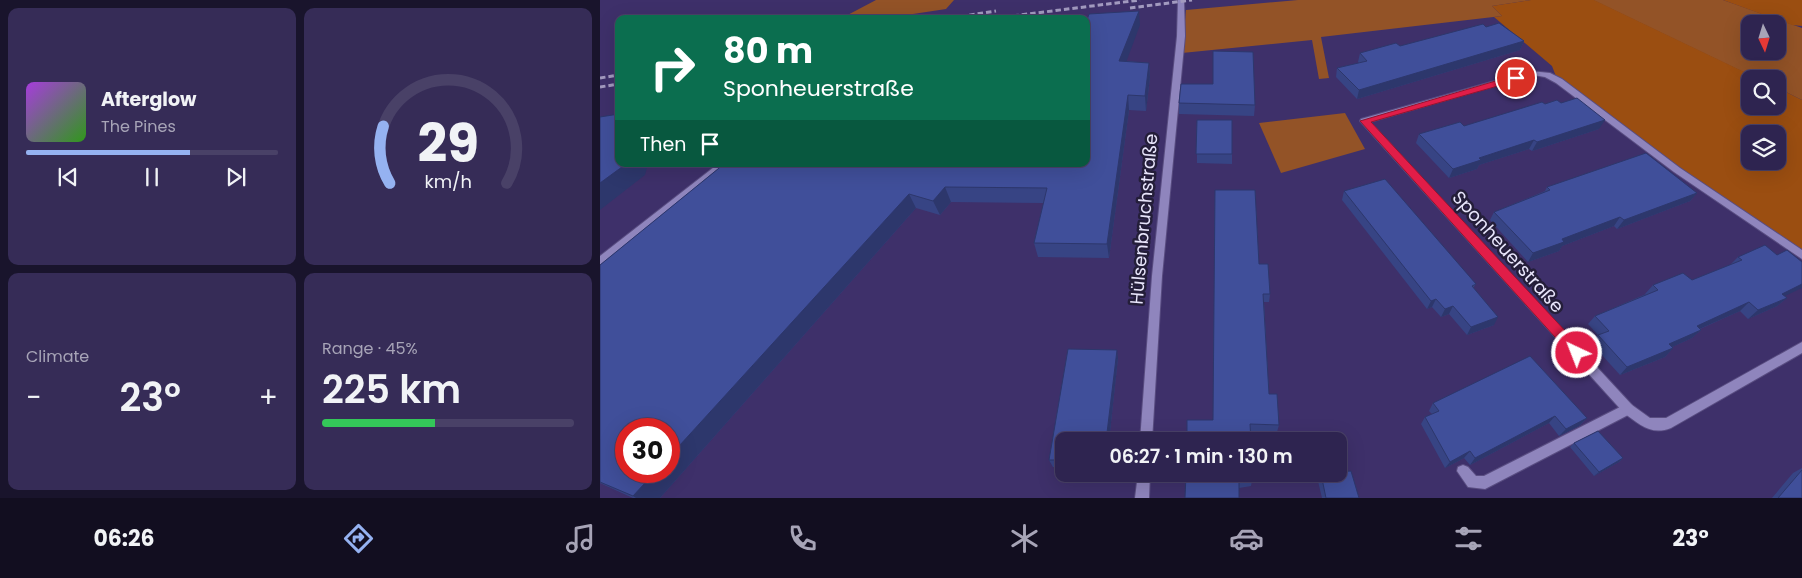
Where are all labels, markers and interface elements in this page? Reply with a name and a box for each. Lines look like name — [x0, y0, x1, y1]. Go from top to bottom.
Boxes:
north arrow — [1741, 15, 1786, 60]
map controls — [1741, 15, 1786, 170]
text: 80 m — [723, 26, 813, 75]
icon: right — [640, 35, 705, 100]
pin — [1495, 57, 1537, 99]
icon: arrive — [1502, 64, 1530, 92]
button: search — [1741, 70, 1786, 115]
text: Sponheuerstraße — [723, 73, 914, 104]
text: Afterglow — [101, 86, 196, 113]
text: 29 — [417, 107, 479, 180]
text: The Pines — [101, 115, 176, 138]
button: layers — [1741, 125, 1786, 170]
icon: arrive — [696, 130, 724, 158]
text: Then — [640, 131, 686, 158]
street label: Hülsenbruchstraße — [1124, 132, 1163, 306]
icon: previous — [54, 163, 82, 191]
icon: pause — [138, 163, 166, 191]
icon: next — [222, 163, 250, 191]
text: km/h — [424, 169, 472, 194]
street label: Sponheuerstraße — [1447, 185, 1570, 318]
position arrow — [1550, 326, 1602, 378]
text: Range · 45% — [322, 337, 418, 360]
text: Climate — [26, 345, 89, 368]
text: 225 km — [322, 363, 461, 416]
text: 23° — [119, 371, 181, 424]
text: − — [26, 378, 41, 417]
text: + — [259, 378, 278, 417]
speed limit sign: 30 — [615, 418, 680, 483]
text: 06:27 · 1 min · 130 m — [1109, 443, 1293, 470]
icon: directions — [341, 521, 376, 556]
icon: music — [563, 521, 598, 556]
icon: phone — [785, 521, 820, 556]
icon: climate — [1007, 521, 1042, 556]
icon: car — [1229, 521, 1264, 556]
icon: filters — [1451, 521, 1486, 556]
text: 06:26 — [93, 523, 155, 554]
text: 23° — [1673, 523, 1709, 554]

